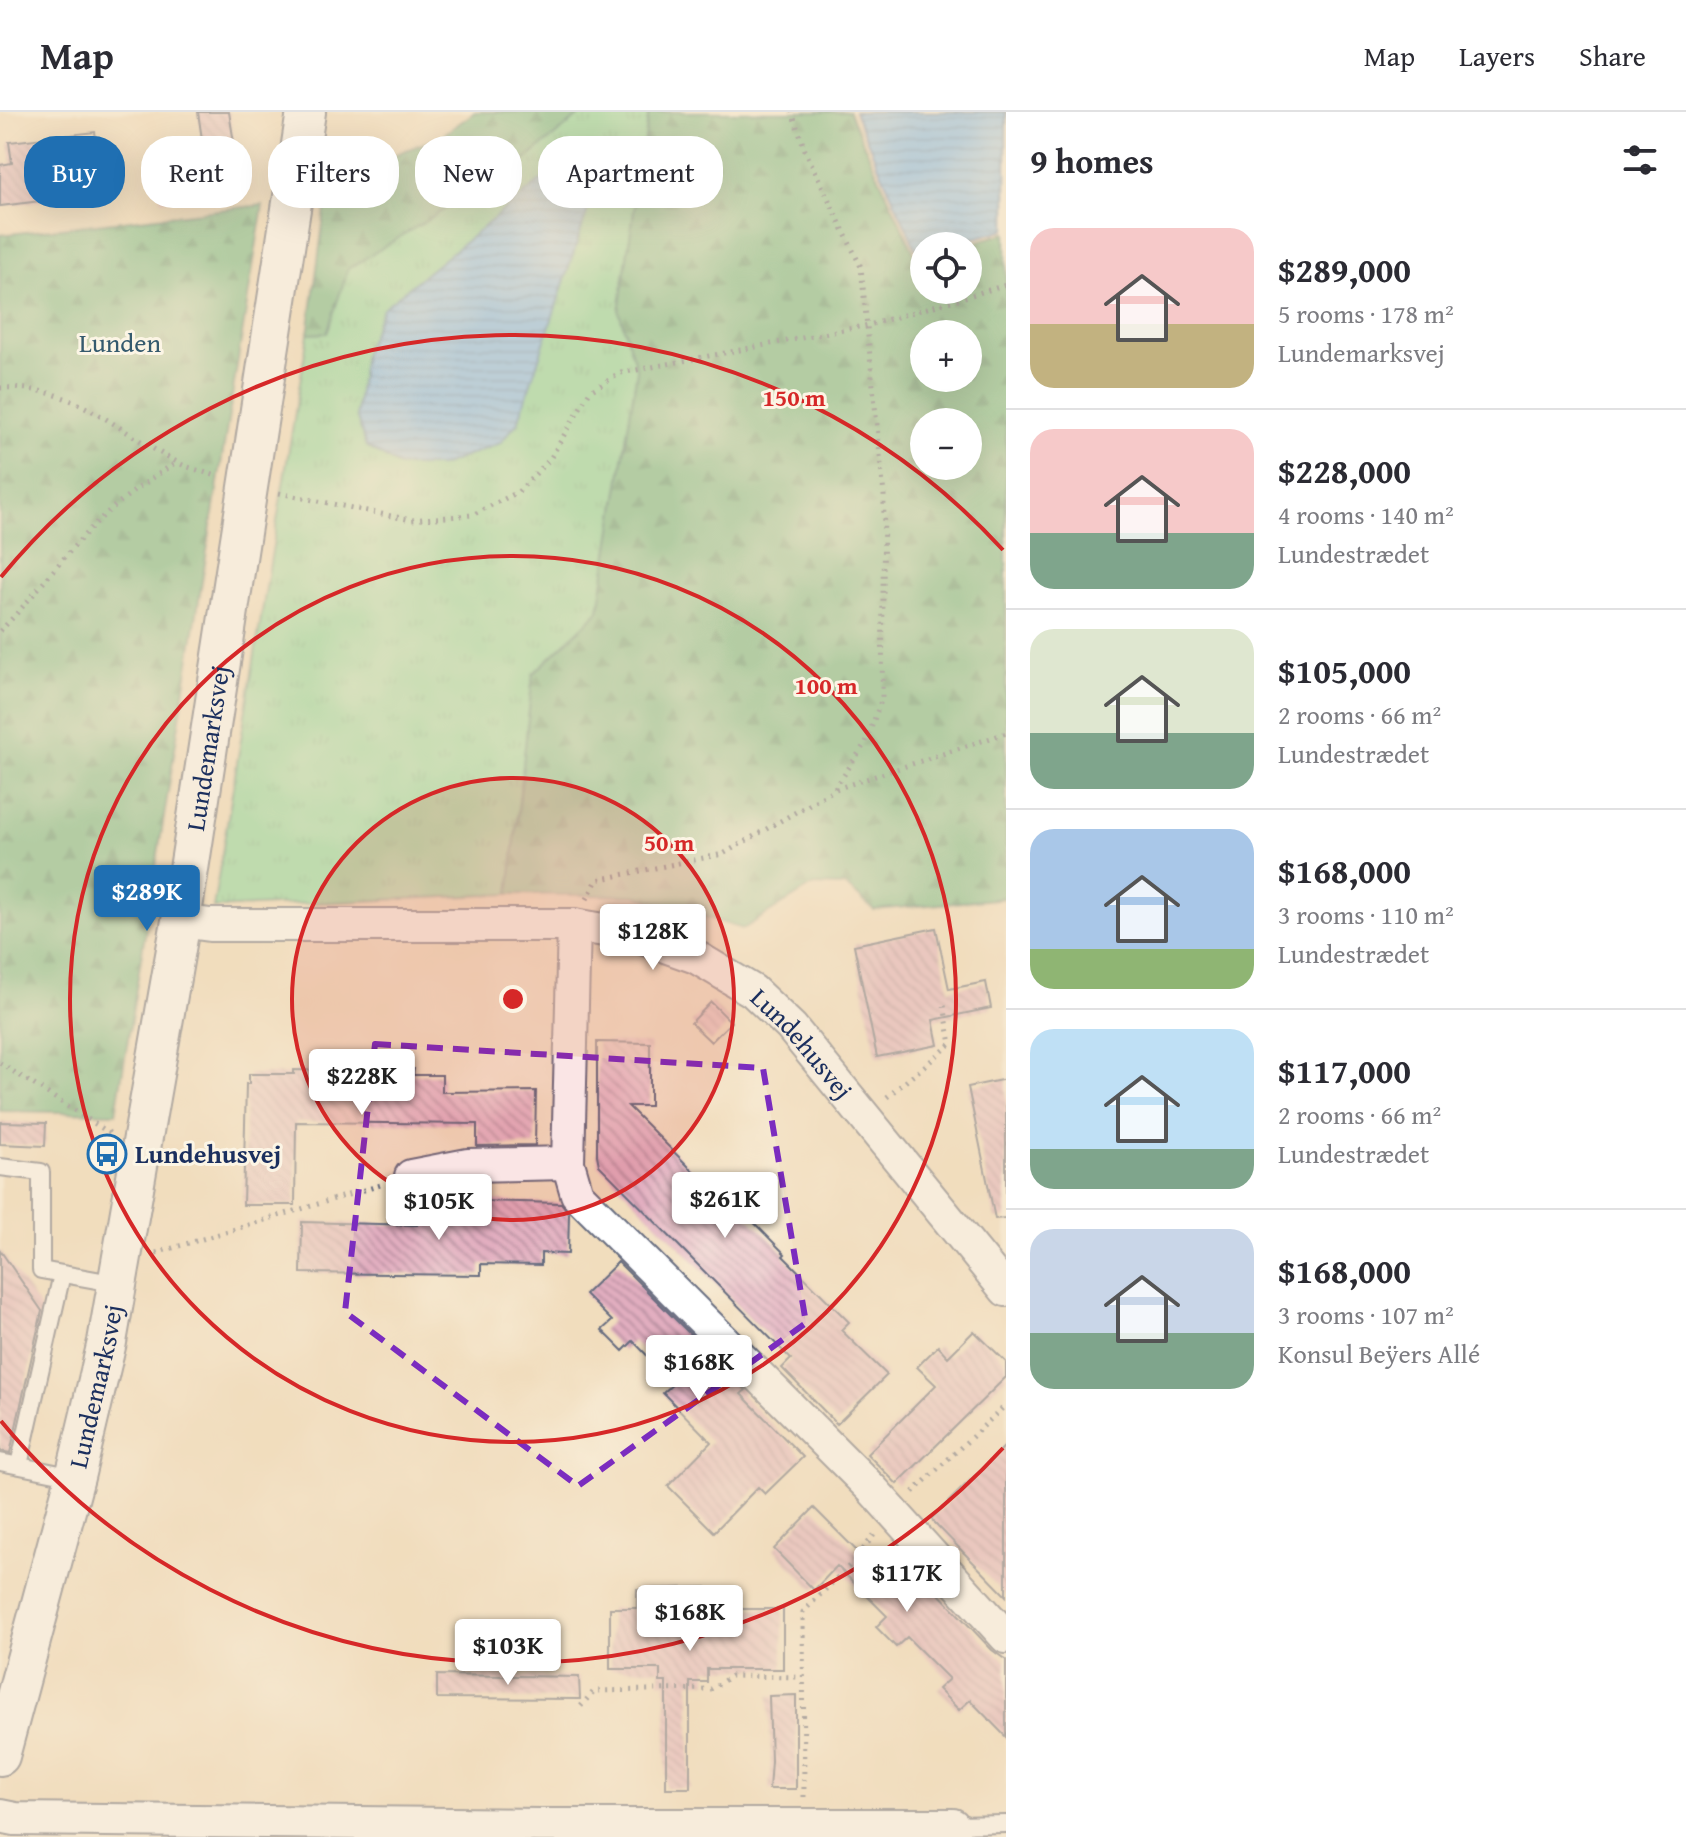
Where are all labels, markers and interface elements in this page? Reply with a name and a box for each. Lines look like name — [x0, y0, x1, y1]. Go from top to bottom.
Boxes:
text: Map — [40, 27, 114, 83]
text: Map — [1364, 35, 1415, 76]
text: Layers — [1459, 35, 1535, 76]
text: Share — [1579, 35, 1646, 76]
chip: Buy — [24, 136, 125, 208]
chip: Rent — [141, 136, 252, 208]
chip: Filters — [268, 136, 399, 208]
chip: New — [415, 136, 522, 208]
chip: Apartment — [538, 136, 723, 208]
text: 9 homes — [1030, 136, 1154, 185]
icon: filters — [1618, 138, 1662, 182]
map controls — [910, 232, 982, 480]
button: locate — [910, 232, 982, 304]
text: $289,000 — [1278, 245, 1411, 294]
icon: home — [1094, 260, 1190, 356]
text: 5 rooms · 178 m² — [1278, 294, 1454, 333]
button: + — [910, 320, 982, 392]
park label: Lunden — [79, 323, 161, 362]
text: Lundemarksvej — [1278, 333, 1445, 372]
text: 150 m — [762, 380, 826, 415]
button: − — [910, 408, 982, 480]
text: $228,000 — [1278, 446, 1411, 495]
icon: home — [1094, 461, 1190, 557]
text: 4 rooms · 140 m² — [1278, 495, 1454, 534]
text: Lundestrædet — [1278, 534, 1429, 573]
text: $105,000 — [1278, 646, 1411, 695]
icon: home — [1094, 661, 1190, 757]
street label: Lundemarksvej — [175, 663, 239, 833]
text: 100 m — [794, 668, 858, 703]
text: 2 rooms · 66 m² — [1278, 695, 1441, 734]
text: Lundestrædet — [1278, 734, 1429, 773]
text: 50 m — [644, 825, 695, 860]
text: $168,000 — [1278, 846, 1411, 895]
icon: home — [1094, 861, 1190, 957]
pin: $289K — [91, 865, 203, 933]
text: $289K — [112, 871, 182, 910]
text: 3 rooms · 110 m² — [1278, 895, 1454, 934]
pin: $128K — [597, 904, 709, 972]
text: $128K — [618, 910, 688, 949]
text: Lundestrædet — [1278, 934, 1429, 973]
street label: Lundehusvej — [742, 978, 862, 1107]
centre of rings — [499, 985, 527, 1013]
text: $117,000 — [1278, 1046, 1411, 1095]
pin: $228K — [306, 1049, 418, 1117]
text: $228K — [327, 1055, 397, 1094]
icon: home — [1094, 1061, 1190, 1157]
text: 2 rooms · 66 m² — [1278, 1095, 1441, 1134]
bus stop icon: Lundehusvej — [86, 1133, 128, 1175]
place label: Lundehusvej — [135, 1134, 281, 1173]
text: Lundestrædet — [1278, 1134, 1429, 1173]
pin: $261K — [669, 1172, 781, 1240]
pin: $105K — [383, 1174, 495, 1242]
text: $261K — [690, 1178, 760, 1217]
text: $105K — [404, 1180, 474, 1219]
text: $168,000 — [1278, 1246, 1411, 1295]
icon: home — [1094, 1261, 1190, 1357]
text: 3 rooms · 107 m² — [1278, 1295, 1454, 1334]
street label: Lundemarksvej — [58, 1301, 132, 1472]
text: Konsul Beÿers Allé — [1278, 1334, 1480, 1373]
pin: $168K — [643, 1335, 755, 1403]
text: $168K — [664, 1341, 734, 1380]
pin: $117K — [851, 1546, 963, 1614]
text: $117K — [872, 1552, 942, 1591]
pin: $168K — [634, 1585, 746, 1653]
text: $168K — [655, 1591, 725, 1630]
pin: $103K — [452, 1619, 564, 1687]
text: $103K — [473, 1625, 543, 1664]

